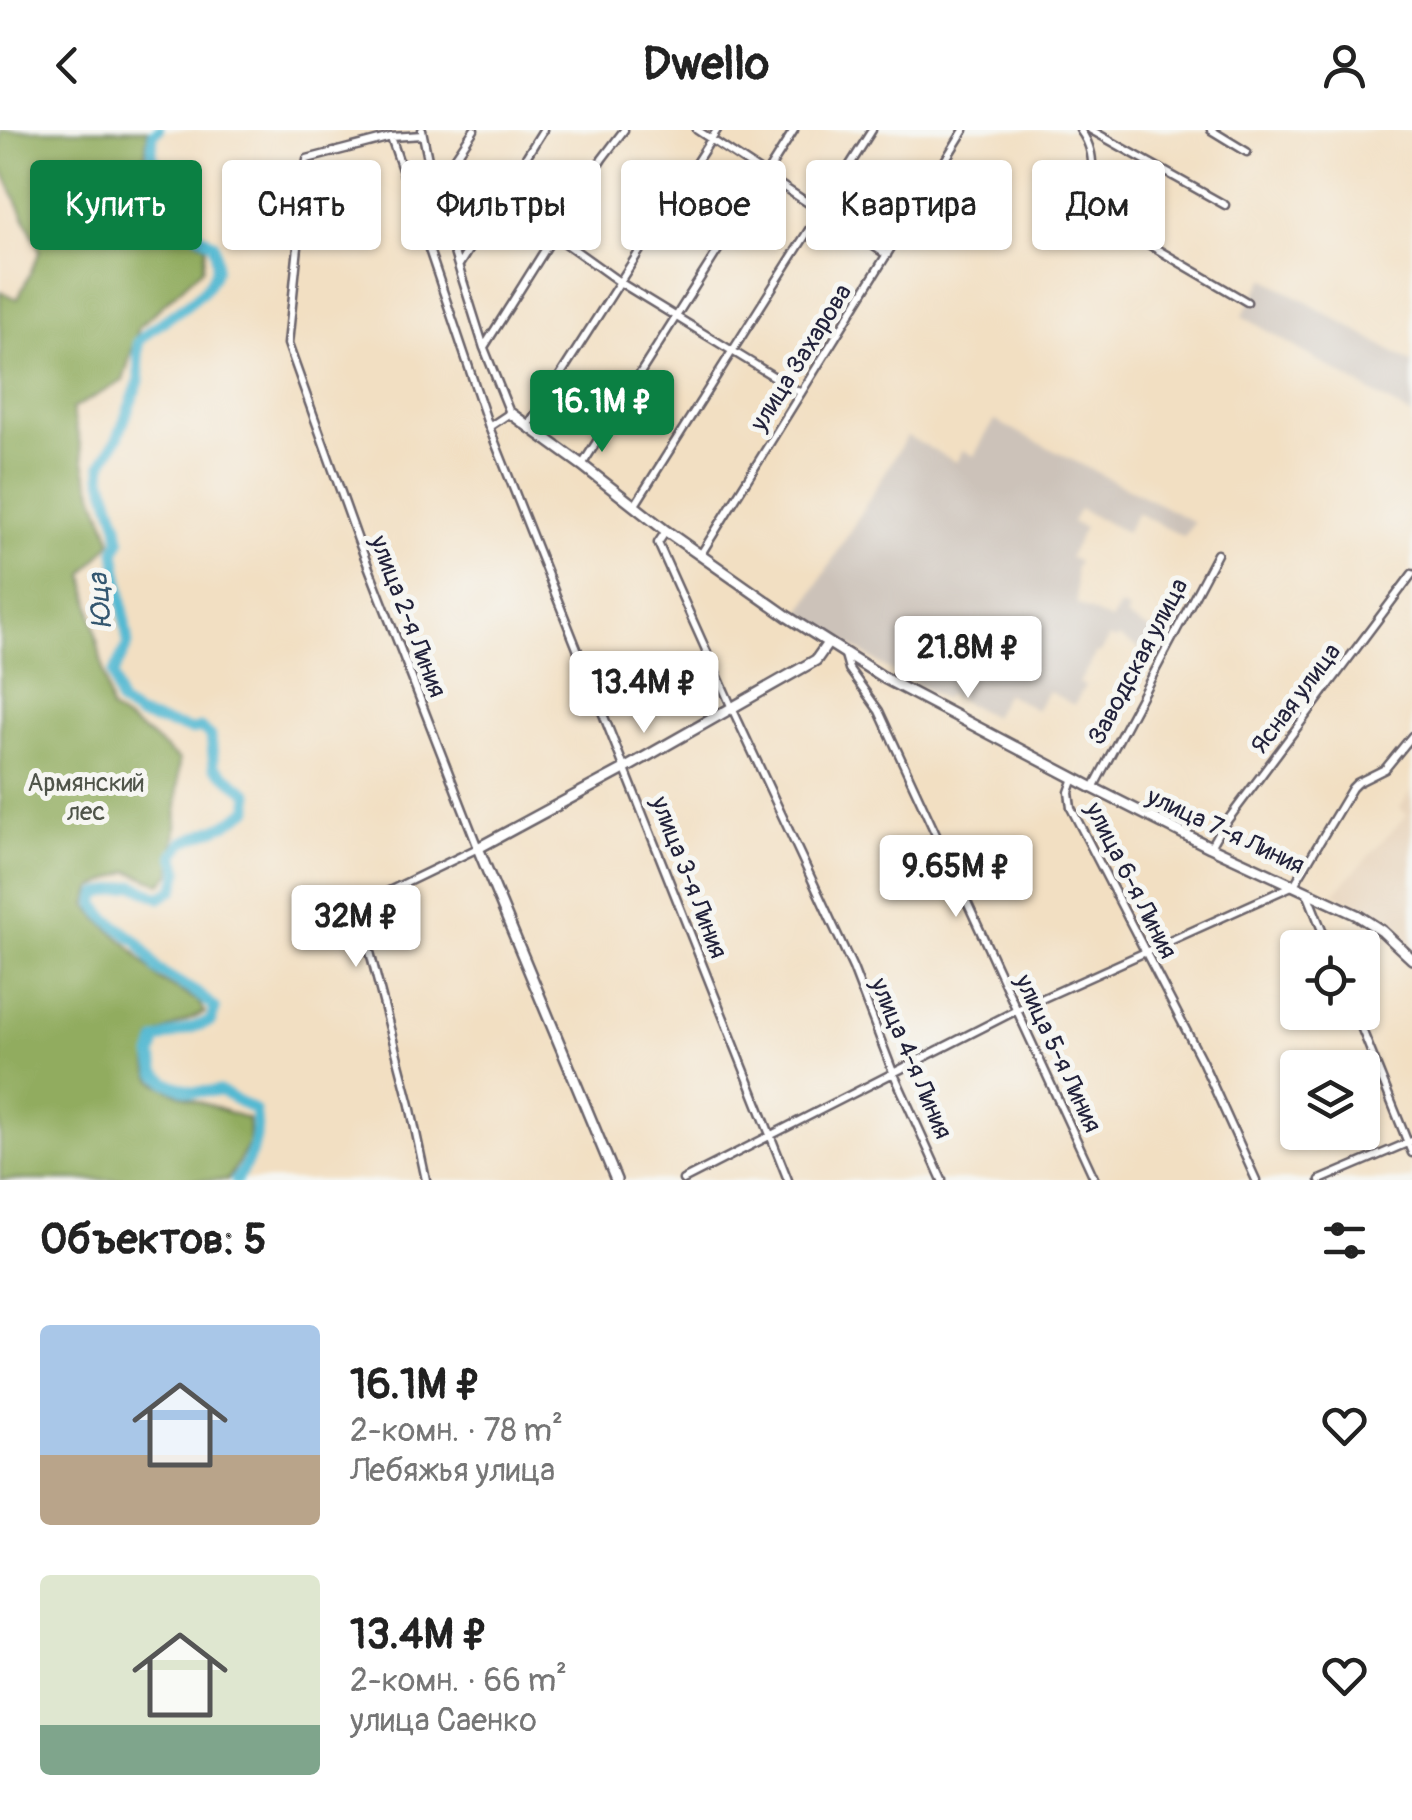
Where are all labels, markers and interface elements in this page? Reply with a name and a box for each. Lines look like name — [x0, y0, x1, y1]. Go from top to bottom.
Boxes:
text: Dwello — [643, 37, 769, 93]
icon: back — [40, 38, 95, 93]
icon: person — [1317, 38, 1372, 93]
chip: Купить — [30, 160, 202, 250]
chip: Снять — [222, 160, 381, 250]
chip: Фильтры — [401, 160, 601, 250]
chip: Новое — [621, 160, 786, 250]
chip: Квартира — [806, 160, 1012, 250]
chip: Дом — [1032, 160, 1165, 250]
street label: улица Захарова — [743, 279, 859, 438]
pin: 16.1M ₽ — [510, 370, 694, 455]
text: 16.1M ₽ — [552, 382, 652, 422]
street label: улица 2-я Линия — [362, 530, 453, 702]
water label: Юца — [81, 570, 120, 630]
street label: Заводская улица — [1081, 573, 1195, 750]
pin: 21.8M ₽ — [876, 616, 1060, 701]
text: 21.8M ₽ — [917, 628, 1019, 668]
street label: Ясная улица — [1244, 637, 1348, 760]
pin: 13.4M ₽ — [552, 651, 736, 736]
text: 13.4M ₽ — [591, 663, 697, 703]
park label: Армянский лес — [27, 768, 145, 828]
street label: улица 7-я Линия — [1141, 781, 1309, 881]
street label: улица 3-я Линия — [643, 791, 734, 963]
street label: улица 6-я Линия — [1077, 796, 1183, 964]
pin: 9.65M ₽ — [864, 835, 1048, 920]
text: 9.65M ₽ — [902, 847, 1010, 887]
pin: 32M ₽ — [286, 885, 426, 970]
text: 32M ₽ — [314, 897, 398, 937]
map controls — [1280, 930, 1380, 1150]
button: locate — [1280, 930, 1380, 1030]
street label: улица 5-я Линия — [1007, 969, 1108, 1137]
street label: улица 4-я Линия — [862, 973, 958, 1144]
button: layers — [1280, 1050, 1380, 1150]
icon: filters — [1317, 1213, 1372, 1268]
text: Объектов: 5 — [40, 1214, 267, 1266]
text: 16.1M ₽ — [350, 1359, 481, 1411]
icon: home — [120, 1365, 240, 1485]
icon: heart — [1317, 1398, 1372, 1453]
text: 2-комн. · 78 m² — [350, 1411, 563, 1451]
text: Лебяжья улица — [350, 1451, 555, 1491]
text: 13.4M ₽ — [350, 1609, 488, 1661]
icon: home — [120, 1615, 240, 1735]
icon: heart — [1317, 1648, 1372, 1703]
text: 2-комн. · 66 m² — [350, 1661, 567, 1701]
text: улица Саенко — [350, 1701, 537, 1741]

